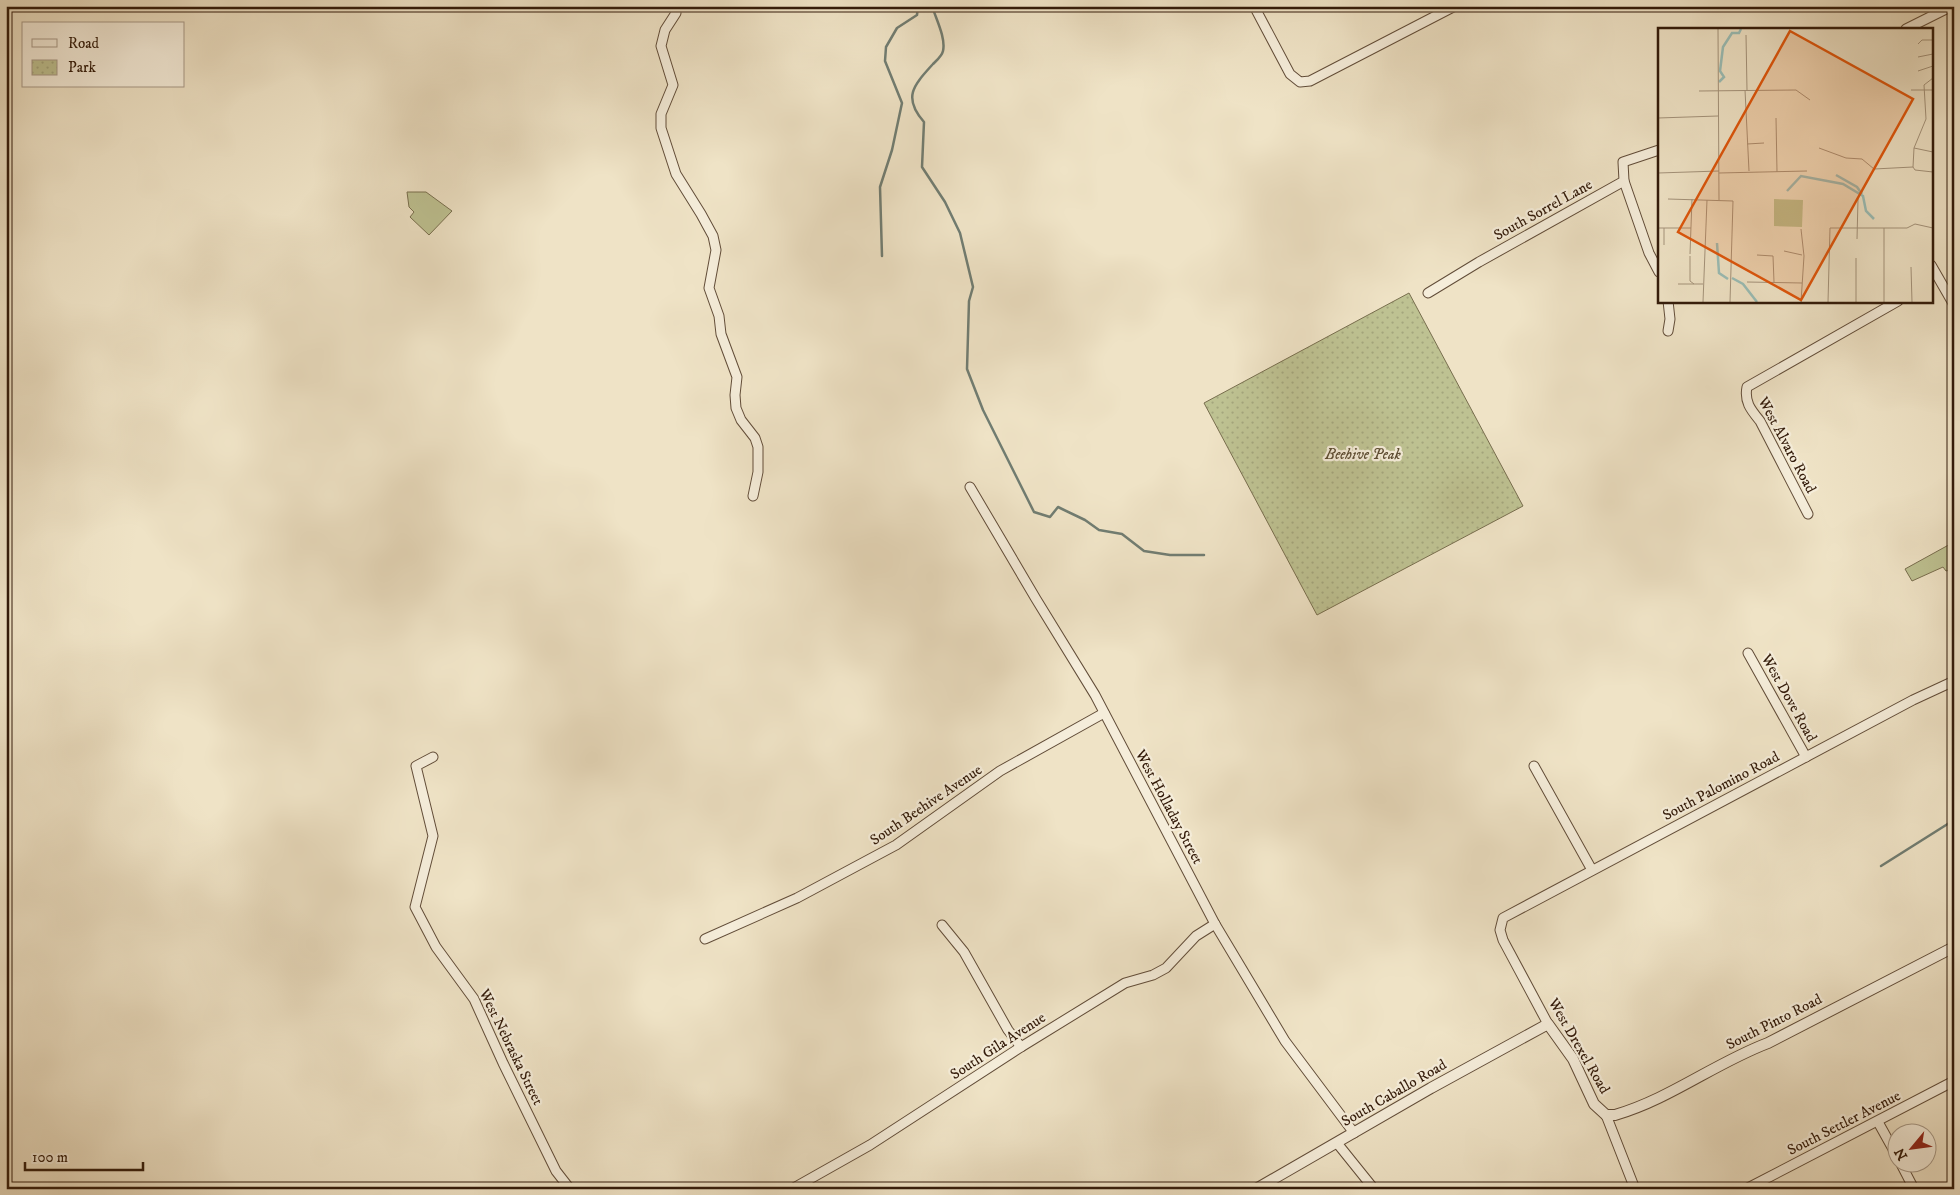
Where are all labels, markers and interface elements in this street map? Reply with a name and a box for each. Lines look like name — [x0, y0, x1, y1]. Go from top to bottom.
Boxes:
legend — [22, 22, 185, 88]
inset map — [1658, 28, 1932, 302]
text: Road — [68, 34, 100, 53]
text: Park — [68, 58, 97, 77]
street label: South Sorrel Lane — [1490, 175, 1596, 245]
street label: West Alvaro Road — [1753, 393, 1821, 497]
park label: Beehive Peak — [1324, 445, 1401, 464]
street label: West Dove Road — [1756, 650, 1821, 746]
street label: West Holladay Street — [1130, 746, 1207, 868]
street label: South Palomino Road — [1659, 747, 1783, 825]
street label: South Beehive Avenue — [866, 760, 986, 850]
street label: West Nebraska Street — [474, 985, 547, 1108]
street label: South Pinto Road — [1723, 989, 1826, 1054]
street label: West Drexel Road — [1543, 994, 1614, 1098]
street label: South Gila Avenue — [947, 1008, 1049, 1084]
street label: South Caballo Road — [1338, 1055, 1451, 1131]
street label: South Settler Avenue — [1784, 1086, 1904, 1160]
north arrow — [1888, 1122, 1938, 1172]
scale bar — [25, 1140, 142, 1172]
text: N — [1891, 1144, 1912, 1163]
text: 100 m — [32, 1148, 68, 1167]

